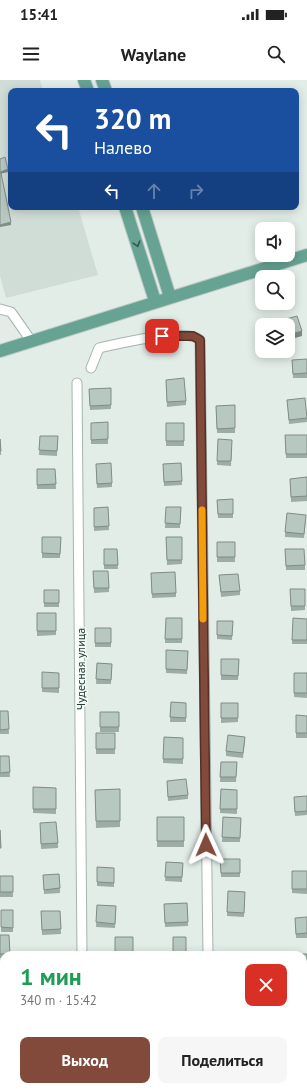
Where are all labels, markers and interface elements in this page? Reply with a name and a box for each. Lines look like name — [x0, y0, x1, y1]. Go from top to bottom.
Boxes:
text: 15:41 — [20, 5, 58, 24]
icon: menu — [20, 43, 42, 65]
text: Waylane — [121, 43, 186, 66]
icon: search — [265, 43, 287, 65]
text: 320 m — [94, 100, 171, 137]
icon: left — [28, 104, 80, 156]
text: Налево — [94, 136, 152, 159]
icon: left — [101, 180, 123, 202]
icon: ahead — [143, 180, 165, 202]
icon: right — [185, 180, 207, 202]
map controls — [255, 222, 295, 358]
button: sound — [255, 222, 295, 262]
one-way arrow — [132, 240, 141, 247]
button: search — [255, 270, 295, 310]
button: layers — [255, 318, 295, 358]
pin — [145, 319, 179, 353]
icon: arrive — [151, 325, 173, 347]
street label: Чудесная улица — [73, 628, 88, 710]
position arrow — [185, 824, 227, 866]
text: 1 мин — [20, 961, 82, 992]
button: close — [245, 964, 287, 1006]
text: 340 m · 15:42 — [20, 992, 97, 1009]
button: Выход — [20, 1037, 150, 1083]
button: Поделиться — [158, 1037, 287, 1083]

